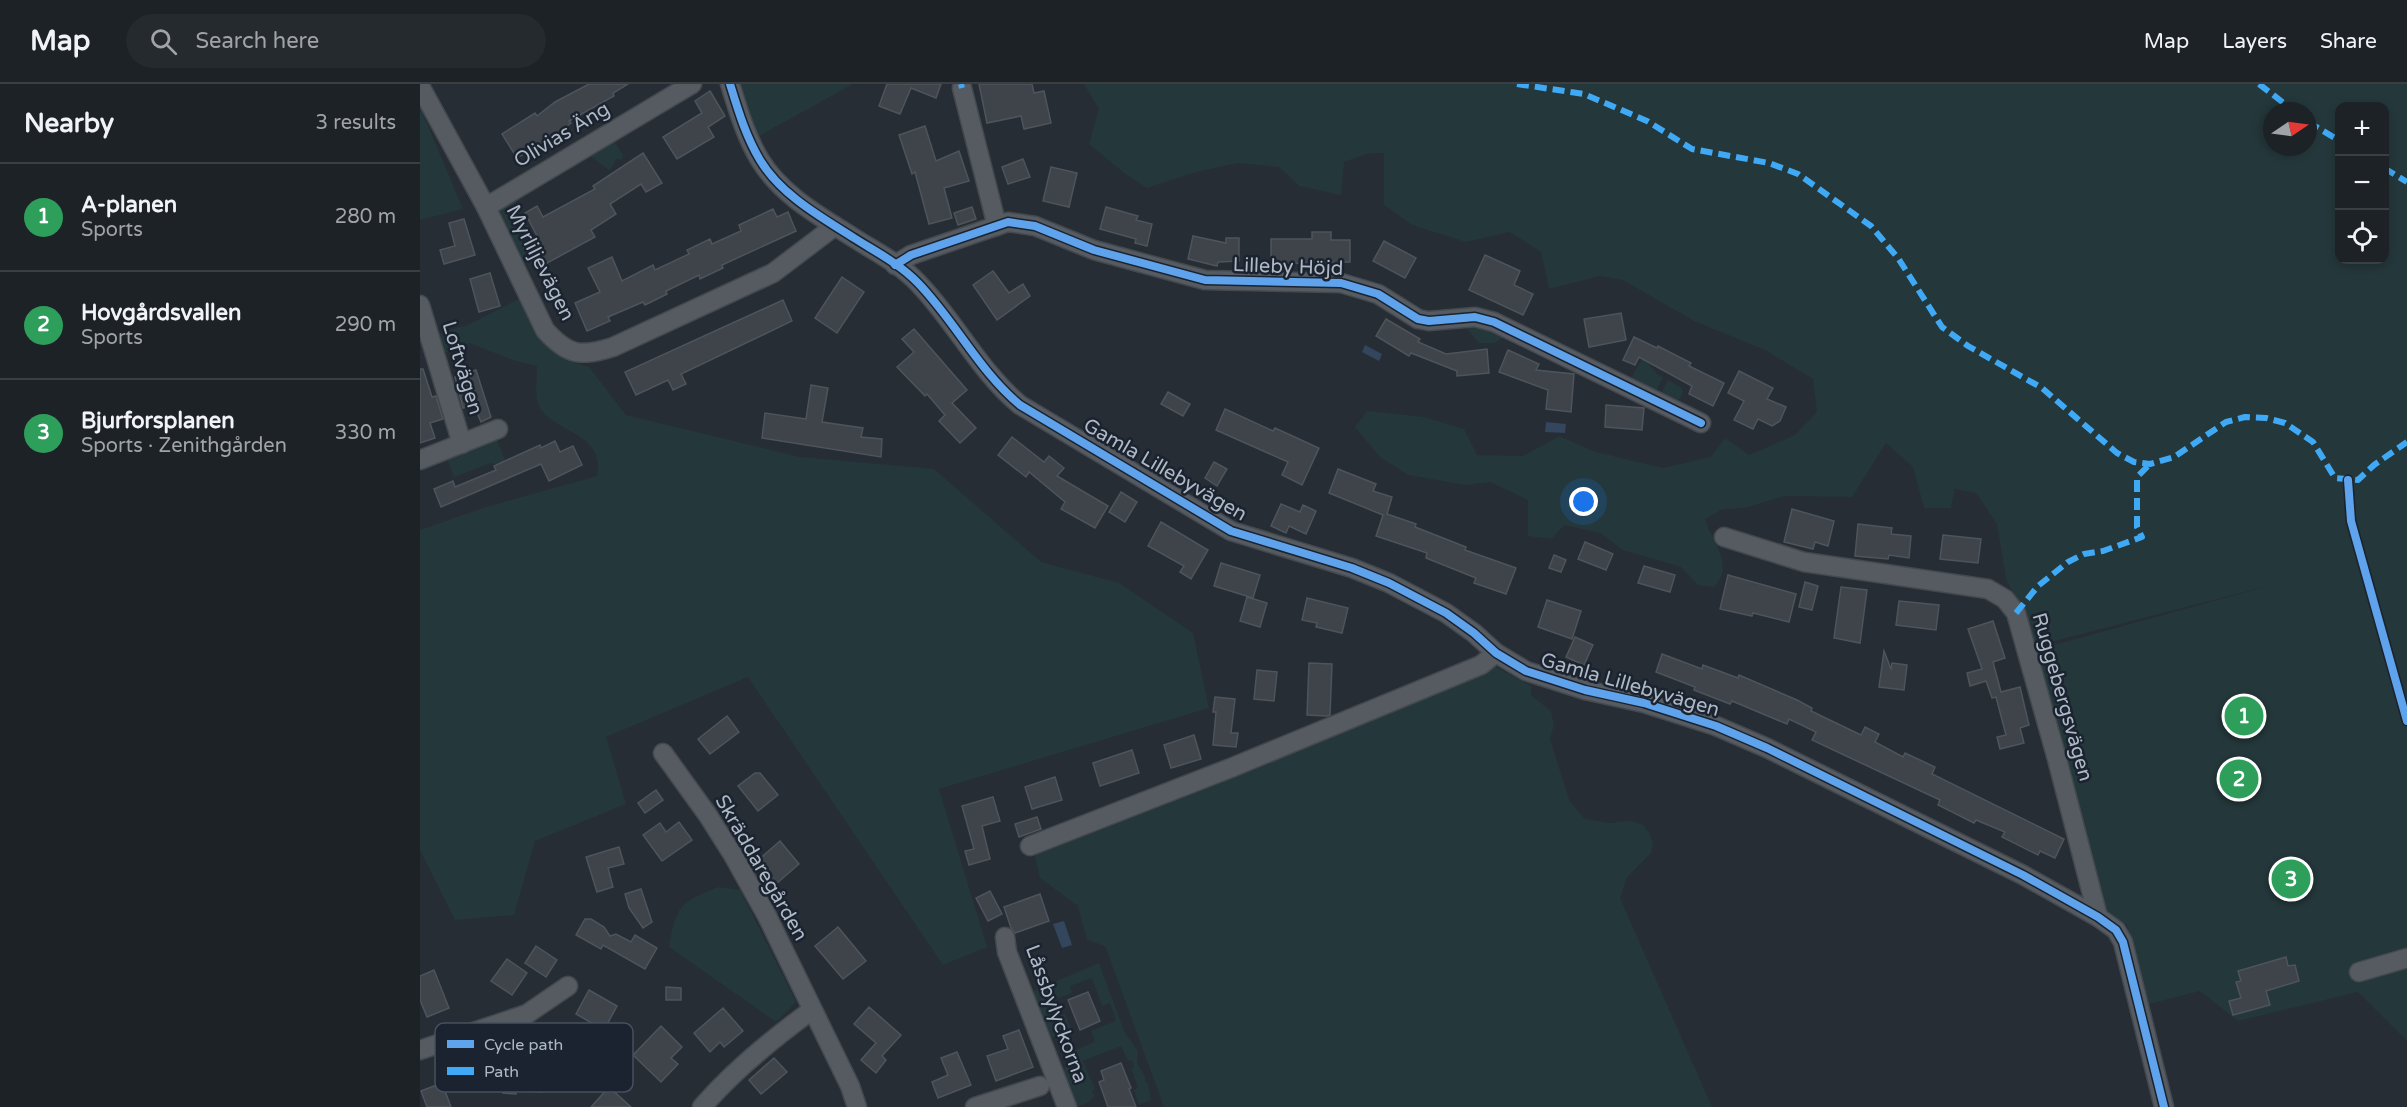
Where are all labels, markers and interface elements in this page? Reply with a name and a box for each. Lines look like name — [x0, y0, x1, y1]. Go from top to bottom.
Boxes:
search box — [126, 14, 546, 68]
text: Map — [30, 24, 90, 58]
icon: search — [147, 25, 180, 58]
text: Search here — [195, 28, 319, 54]
text: Map — [2144, 29, 2189, 54]
text: Layers — [2222, 29, 2287, 54]
text: Share — [2320, 29, 2377, 54]
street label: Olivias Äng — [510, 97, 614, 173]
north arrow — [2263, 102, 2317, 156]
map controls — [2335, 102, 2389, 264]
button: + — [2335, 102, 2389, 156]
text: Nearby — [24, 108, 114, 139]
text: 3 results — [316, 111, 396, 135]
button: − — [2335, 156, 2389, 210]
text: A-planen — [81, 192, 177, 218]
street label: Myrliljevägen — [501, 201, 579, 325]
text: 1 — [37, 205, 50, 229]
text: 280 m — [335, 205, 396, 229]
button: locate — [2335, 210, 2389, 264]
text: Sports — [81, 218, 143, 242]
street label: Lilleby Höjd — [1232, 253, 1344, 281]
text: Hovgårdsvallen — [81, 300, 241, 326]
text: 2 — [37, 313, 50, 337]
text: 290 m — [335, 313, 396, 337]
street label: Loftvägen — [436, 318, 488, 418]
text: Sports — [81, 326, 143, 350]
text: Bjurforsplanen — [81, 408, 235, 434]
street label: Gamla Lillebyvägen — [1079, 413, 1251, 527]
text: 3 — [37, 421, 50, 445]
text: 330 m — [335, 421, 396, 445]
text: Sports · Zenithgården — [81, 434, 287, 458]
your location — [1569, 487, 1598, 516]
street label: Ruggebergsvägen — [2026, 610, 2098, 784]
street label: Gamla Lillebyvägen — [1538, 648, 1722, 722]
pin: 1 — [2224, 694, 2264, 738]
pin: 2 — [2220, 756, 2258, 802]
street label: Skräddaregården — [709, 791, 813, 945]
pin: 3 — [2272, 856, 2310, 902]
street label: Låssbylyckorna — [1020, 942, 1092, 1086]
legend — [435, 1023, 633, 1092]
text: Cycle path — [484, 1035, 563, 1055]
text: Path — [484, 1062, 519, 1082]

